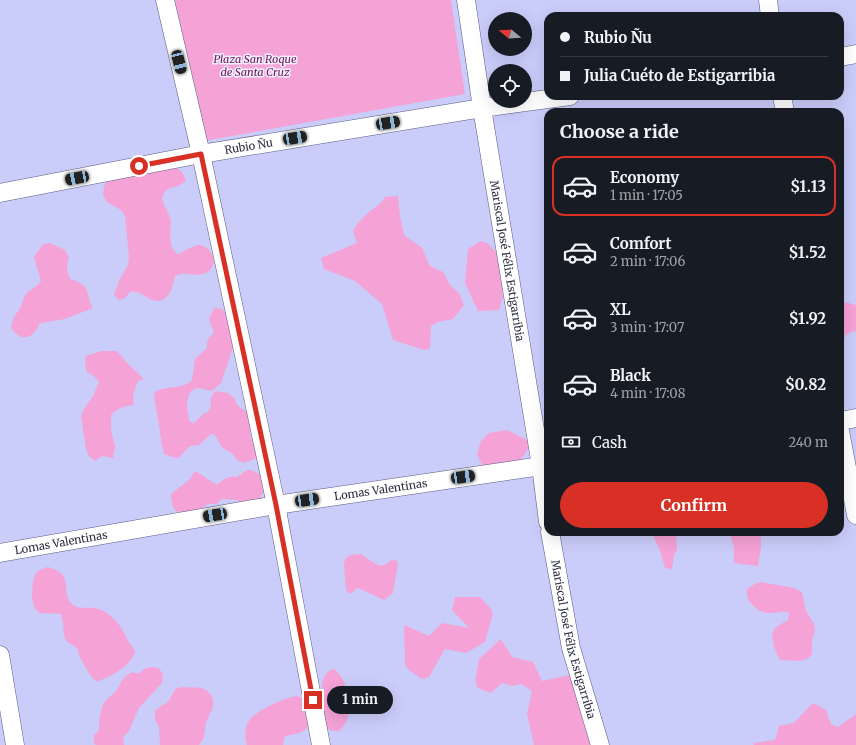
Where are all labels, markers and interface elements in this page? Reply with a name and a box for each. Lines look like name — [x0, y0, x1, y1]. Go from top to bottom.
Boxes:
north arrow — [488, 12, 532, 56]
map controls — [488, 12, 532, 108]
text: Rubio Ñu — [584, 28, 652, 47]
car — [170, 49, 188, 75]
park label: Plaza San Roque de Santa Cruz — [213, 52, 297, 79]
button: locate — [488, 64, 532, 108]
text: Julia Cuéto de Estigarribia — [584, 66, 775, 85]
car — [375, 115, 401, 131]
text: Choose a ride — [560, 120, 679, 143]
car — [282, 130, 308, 146]
street label: Rubio Ñu — [224, 135, 274, 157]
route start — [130, 157, 148, 175]
icon: car — [562, 168, 598, 204]
text: Economy — [610, 168, 679, 187]
car — [64, 170, 90, 186]
text: $1.13 — [790, 177, 826, 196]
street label: Mariscal José Félix Estigarribia — [487, 179, 527, 342]
text: 1 min · 17:05 — [610, 187, 683, 204]
icon: car — [562, 234, 598, 270]
text: Comfort — [610, 234, 671, 253]
text: $1.52 — [788, 243, 826, 262]
text: 2 min · 17:06 — [610, 253, 685, 270]
icon: car — [562, 300, 598, 336]
text: XL — [610, 300, 631, 319]
text: $1.92 — [789, 309, 826, 328]
text: 3 min · 17:07 — [610, 319, 684, 336]
icon: car — [562, 366, 598, 402]
text: Black — [610, 366, 651, 385]
text: $0.82 — [785, 375, 826, 394]
text: 4 min · 17:08 — [610, 385, 685, 402]
icon: cash — [560, 431, 582, 453]
text: Cash — [592, 433, 627, 452]
text: 240 m — [788, 434, 828, 451]
car — [450, 469, 476, 485]
street label: Lomas Valentinas — [333, 476, 428, 503]
button: Confirm — [560, 482, 828, 528]
car — [294, 492, 320, 508]
car — [202, 507, 228, 523]
street label: Lomas Valentinas — [14, 527, 109, 557]
street label: Mariscal José Félix Estigarribia — [548, 559, 599, 721]
callout: 1 min — [327, 686, 393, 714]
route end — [304, 691, 322, 709]
text: 1 min — [342, 691, 378, 708]

